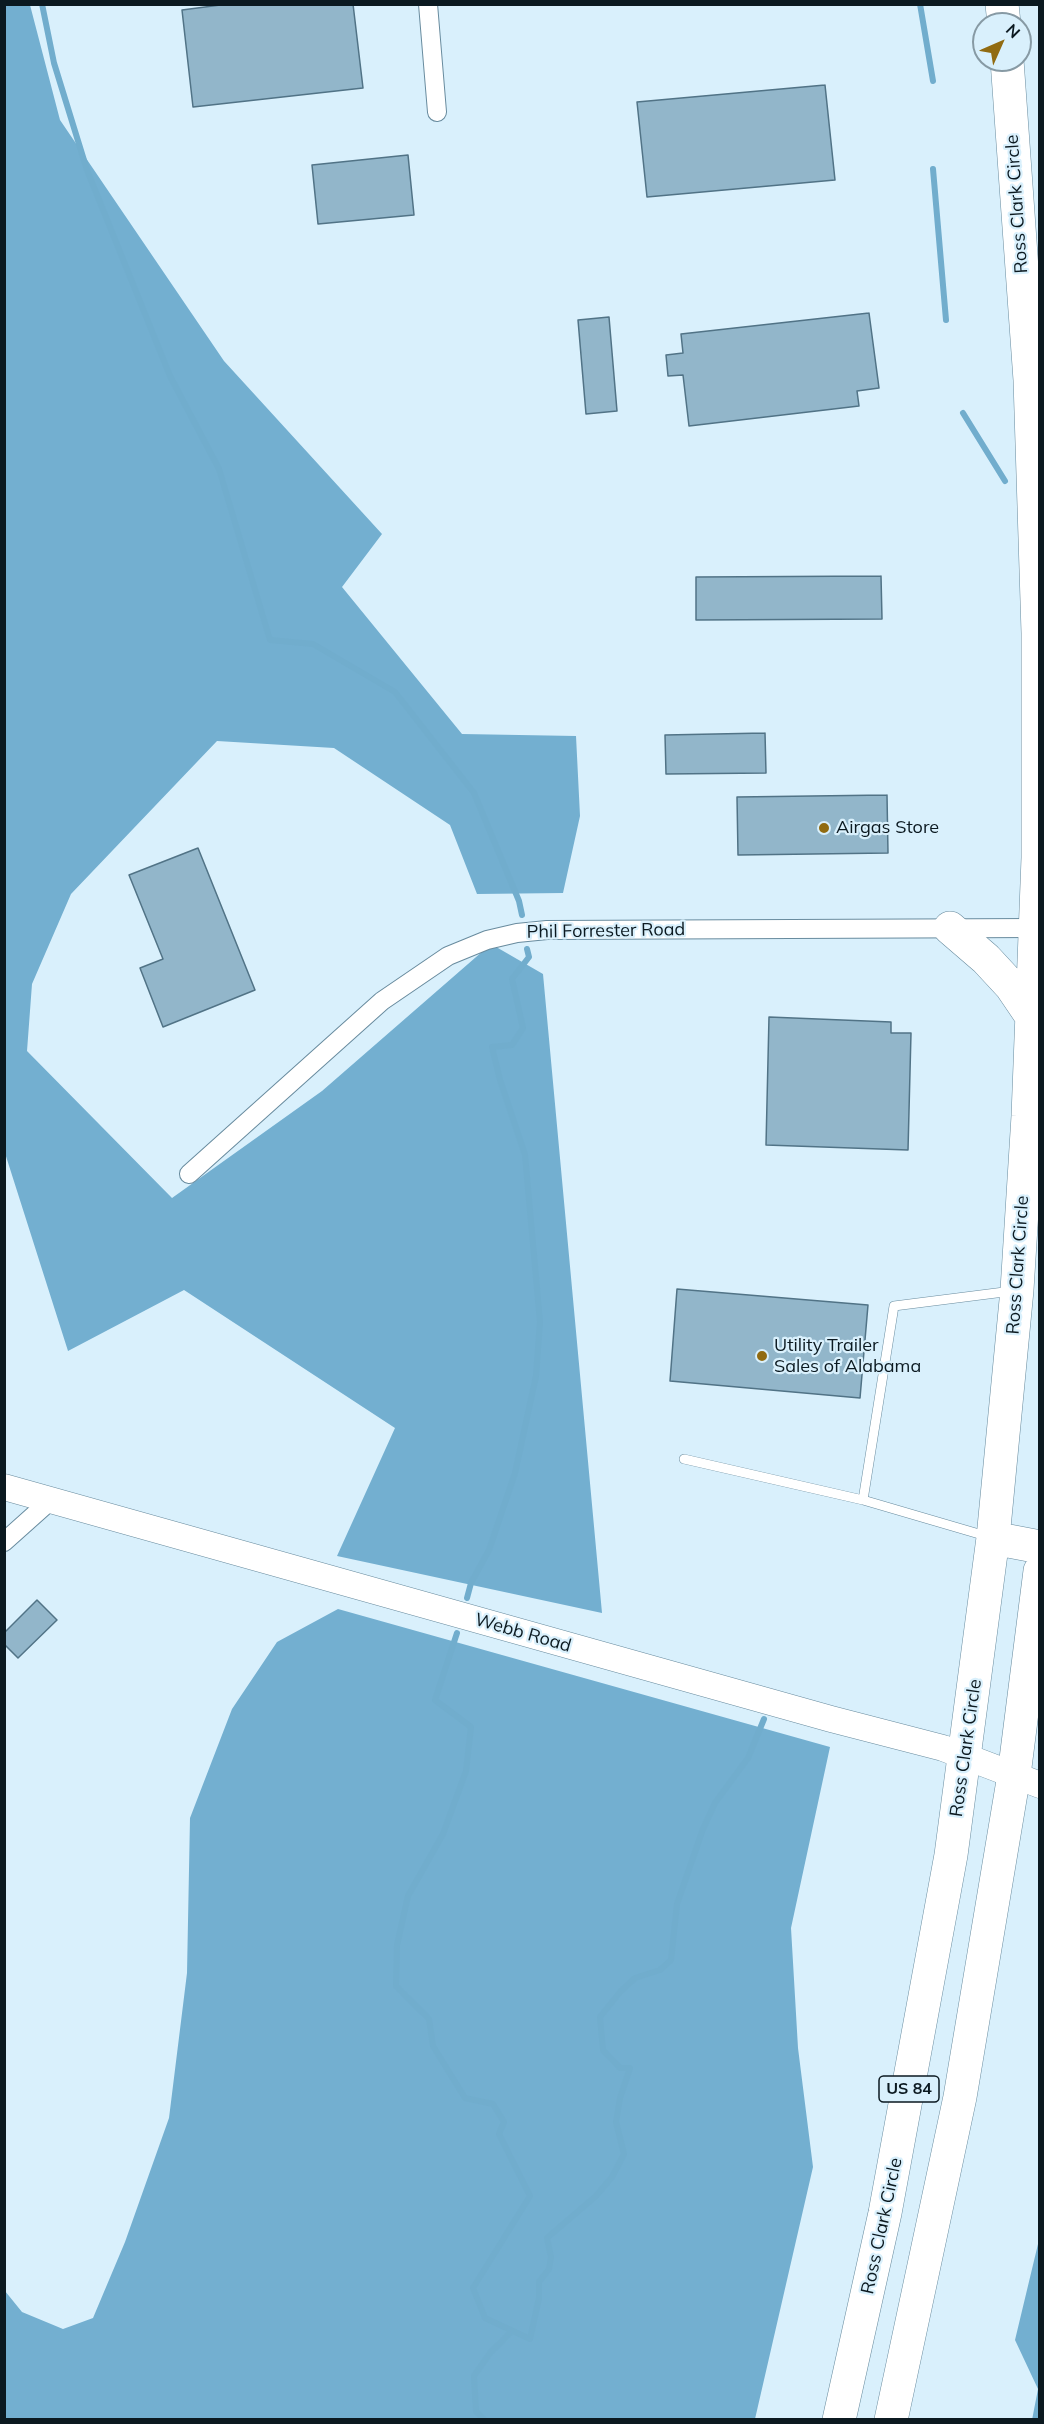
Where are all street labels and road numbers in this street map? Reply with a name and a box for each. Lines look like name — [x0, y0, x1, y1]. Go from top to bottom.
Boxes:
street label: Ross Clark Circle — [1001, 134, 1033, 274]
street label: Phil Forrester Road — [527, 919, 685, 943]
street label: Ross Clark Circle — [1002, 1195, 1034, 1335]
street label: Webb Road — [472, 1609, 574, 1657]
street label: Ross Clark Circle — [946, 1678, 986, 1818]
road number: US 84 — [879, 2076, 939, 2102]
street label: Ross Clark Circle — [857, 2156, 907, 2296]

